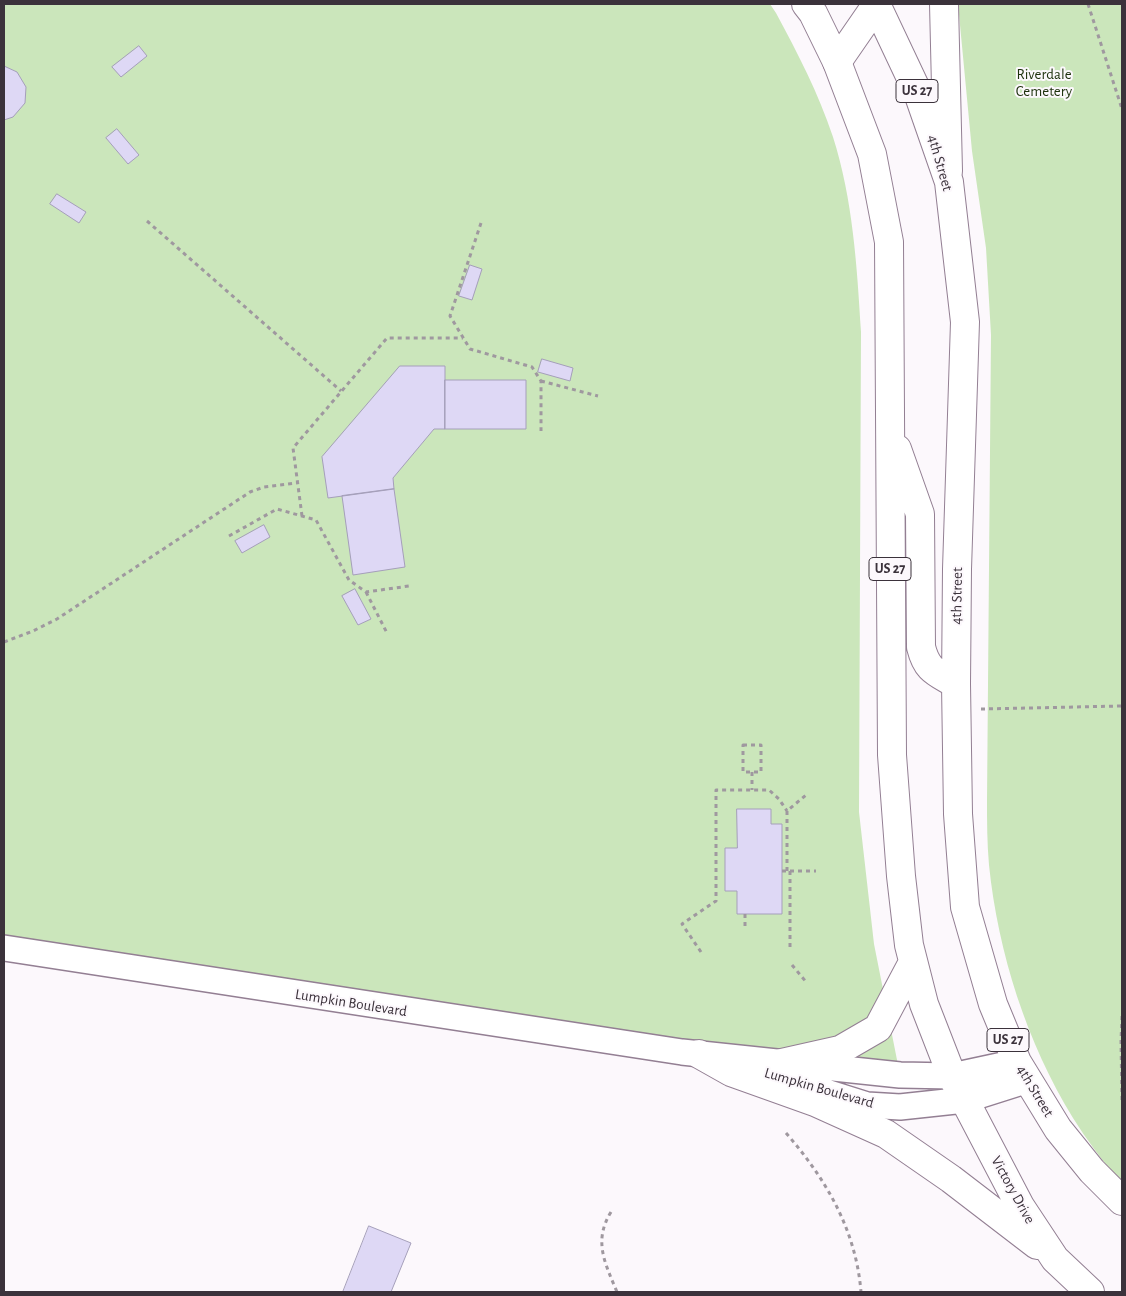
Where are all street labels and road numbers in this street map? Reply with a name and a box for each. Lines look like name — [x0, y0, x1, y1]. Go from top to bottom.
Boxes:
road number: US 27 — [896, 80, 938, 102]
street label: 4th Street — [923, 133, 957, 193]
road number: US 27 — [869, 558, 911, 580]
street label: 4th Street — [947, 567, 967, 625]
street label: Lumpkin Boulevard — [294, 985, 408, 1021]
road number: US 27 — [987, 1028, 1029, 1052]
street label: 4th Street — [1012, 1062, 1058, 1120]
street label: Lumpkin Boulevard — [762, 1064, 876, 1112]
street label: Victory Drive — [987, 1153, 1039, 1227]

